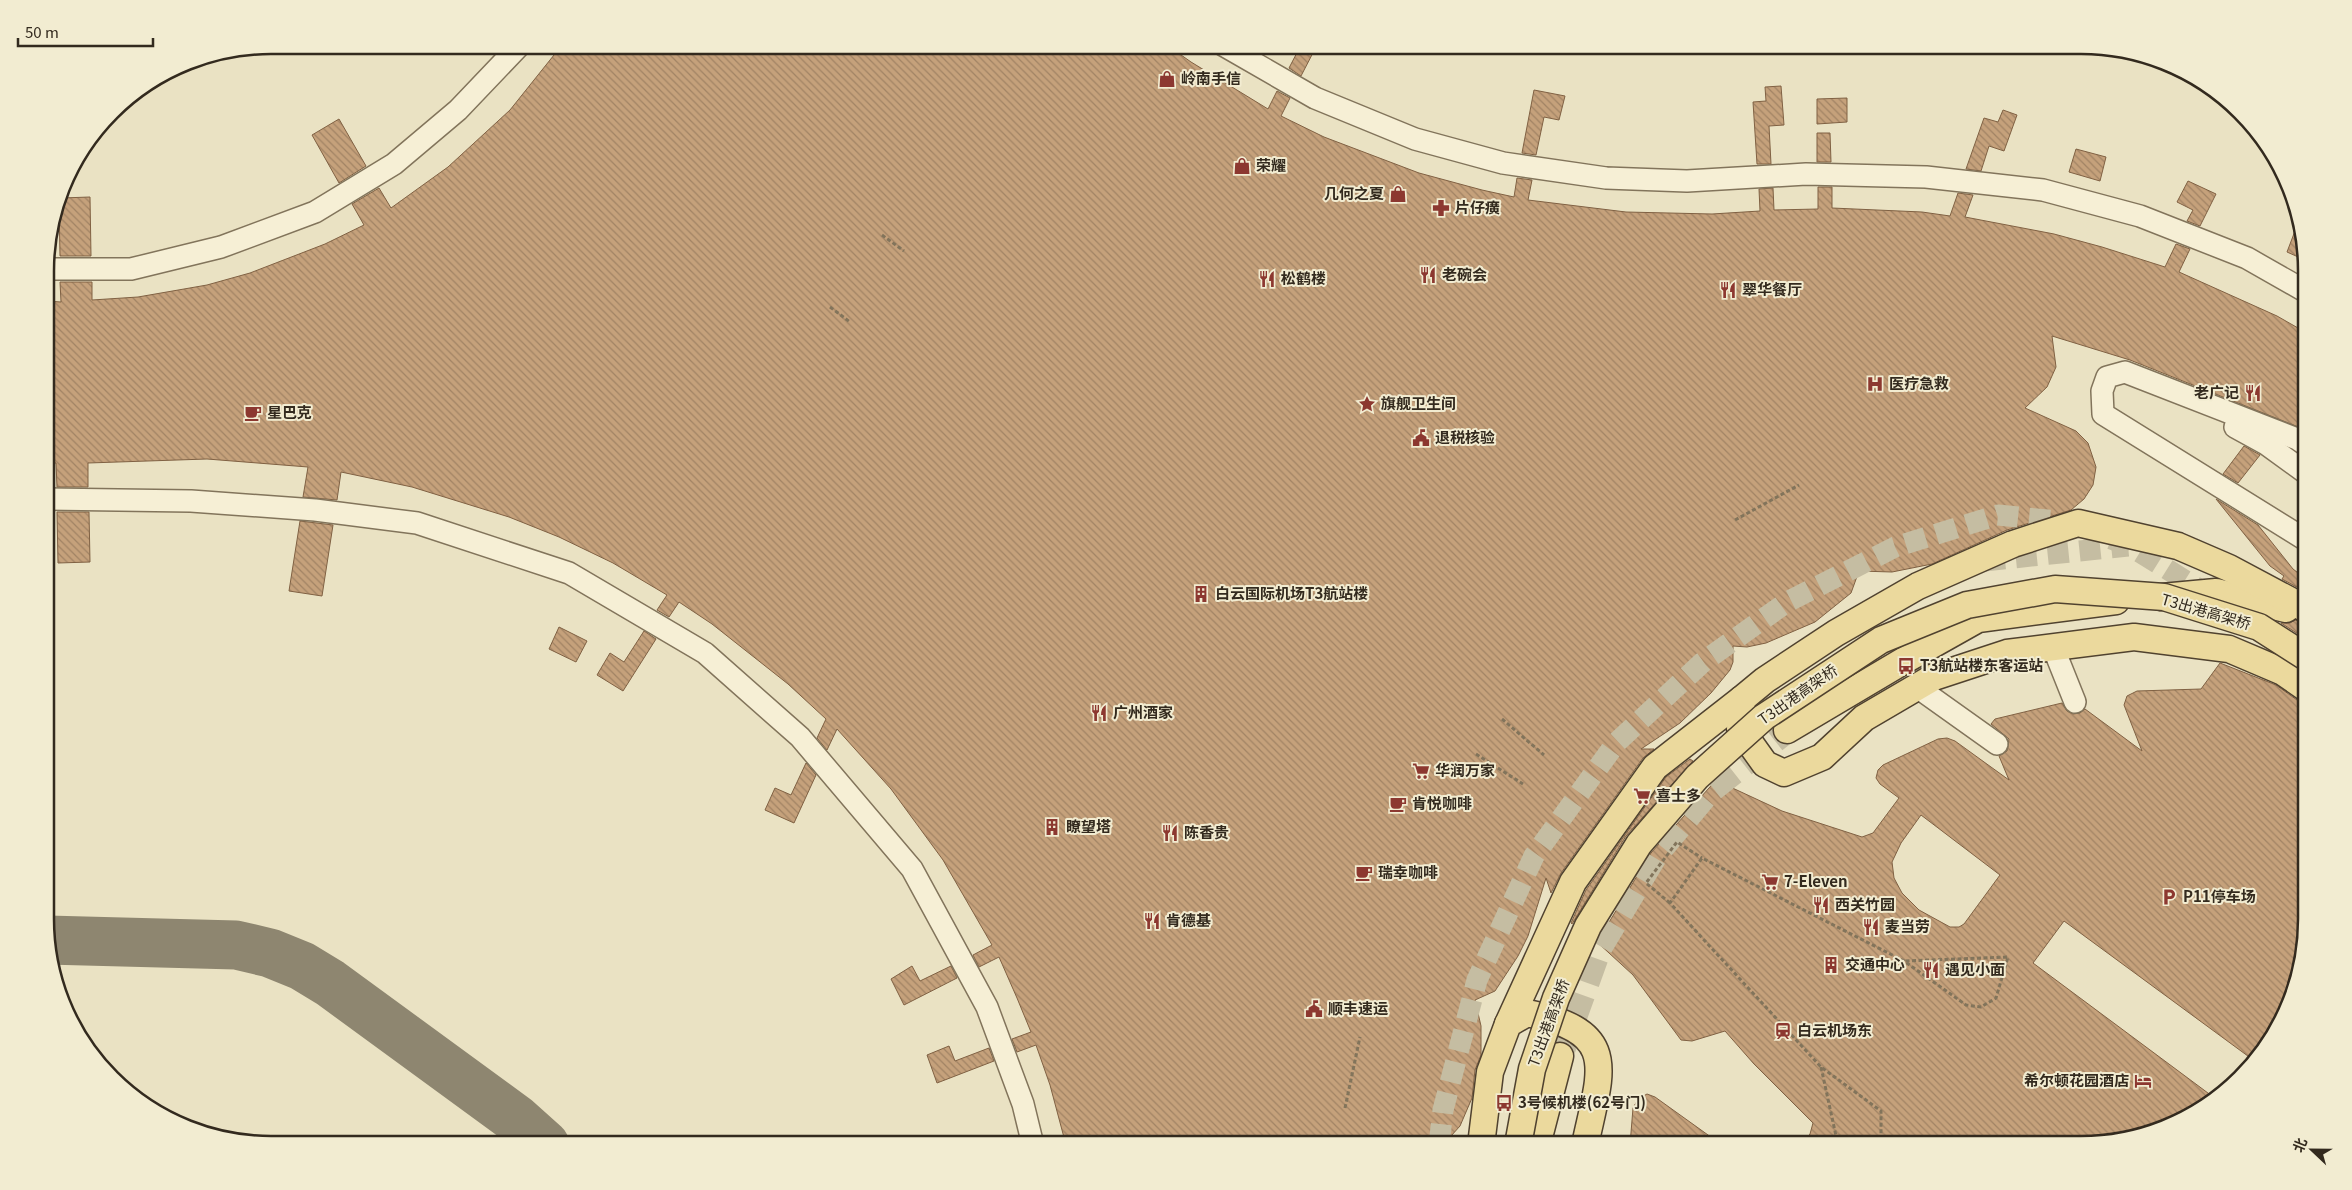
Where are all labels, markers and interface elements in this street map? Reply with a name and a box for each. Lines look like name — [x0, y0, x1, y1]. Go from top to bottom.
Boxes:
scale bar — [18, 15, 152, 47]
text: 50 m — [25, 21, 59, 42]
place label: 岭南手信 — [1181, 67, 1241, 88]
shop icon: 岭南手信 — [1157, 69, 1177, 89]
place label: 荣耀 — [1256, 154, 1286, 175]
shop icon: 荣耀 — [1232, 156, 1252, 176]
place label: 几何之夏 — [1324, 182, 1384, 203]
shop icon: 几何之夏 — [1388, 184, 1408, 204]
place label: 片仔癀 — [1455, 196, 1500, 217]
pharmacy icon: 片仔癀 — [1431, 198, 1451, 218]
place label: 老碗会 — [1442, 263, 1487, 284]
restaurant icon: 老碗会 — [1418, 265, 1438, 285]
place label: 松鹤楼 — [1281, 267, 1326, 288]
restaurant icon: 松鹤楼 — [1257, 269, 1277, 289]
place label: 翠华餐厅 — [1742, 278, 1802, 299]
restaurant icon: 翠华餐厅 — [1718, 280, 1738, 300]
place label: 医疗急救 — [1889, 372, 1949, 393]
hospital icon: 医疗急救 — [1865, 374, 1885, 394]
place label: 老广记 — [2194, 381, 2239, 402]
restaurant icon: 老广记 — [2243, 383, 2263, 403]
place label: 旗舰卫生间 — [1381, 392, 1456, 413]
place icon: 旗舰卫生间 — [1357, 394, 1377, 414]
place label: 星巴克 — [267, 401, 312, 422]
cafe icon: 星巴克 — [243, 403, 263, 423]
place label: 退税核验 — [1435, 426, 1495, 447]
public building icon: 退税核验 — [1411, 428, 1431, 448]
place label: 白云国际机场T3航站楼 — [1215, 582, 1368, 603]
building icon: 白云国际机场T3航站楼 — [1191, 584, 1211, 604]
street label: T3出港高架桥 — [2159, 588, 2254, 633]
place label: T3航站楼东客运站 — [1920, 654, 2043, 675]
bus stop icon: T3航站楼东客运站 — [1896, 656, 1916, 676]
street label: T3出港高架桥 — [1753, 659, 1841, 729]
place label: 广州酒家 — [1113, 701, 1173, 722]
restaurant icon: 广州酒家 — [1089, 703, 1109, 723]
place label: 华润万家 — [1435, 759, 1495, 780]
supermarket icon: 华润万家 — [1411, 761, 1431, 781]
place label: 喜士多 — [1656, 784, 1701, 805]
supermarket icon: 喜士多 — [1632, 786, 1652, 806]
place label: 肯悦咖啡 — [1412, 792, 1472, 813]
cafe icon: 肯悦咖啡 — [1388, 794, 1408, 814]
place label: 瞭望塔 — [1066, 815, 1111, 836]
building icon: 瞭望塔 — [1042, 817, 1062, 837]
place label: 陈香贵 — [1184, 821, 1229, 842]
restaurant icon: 陈香贵 — [1160, 823, 1180, 843]
place label: 瑞幸咖啡 — [1378, 861, 1438, 882]
cafe icon: 瑞幸咖啡 — [1354, 863, 1374, 883]
place label: 7-Eleven — [1784, 870, 1848, 891]
supermarket icon: 7-Eleven — [1760, 872, 1780, 892]
place label: P11停车场 — [2183, 885, 2256, 906]
parking icon: P11停车场 — [2159, 887, 2179, 907]
place label: 西关竹园 — [1835, 893, 1895, 914]
restaurant icon: 西关竹园 — [1811, 895, 1831, 915]
place label: 肯德基 — [1166, 909, 1211, 930]
restaurant icon: 肯德基 — [1142, 911, 1162, 931]
place label: 麦当劳 — [1885, 915, 1930, 936]
restaurant icon: 麦当劳 — [1861, 917, 1881, 937]
place label: 交通中心 — [1845, 953, 1905, 974]
building icon: 交通中心 — [1821, 955, 1841, 975]
place label: 遇见小面 — [1945, 958, 2005, 979]
restaurant icon: 遇见小面 — [1921, 960, 1941, 980]
street label: T3出港高架桥 — [1522, 976, 1573, 1069]
place label: 顺丰速运 — [1328, 997, 1388, 1018]
public building icon: 顺丰速运 — [1304, 999, 1324, 1019]
place label: 白云机场东 — [1797, 1019, 1872, 1040]
station icon: 白云机场东 — [1773, 1021, 1793, 1041]
place label: 希尔顿花园酒店 — [2024, 1069, 2129, 1090]
hotel icon: 希尔顿花园酒店 — [2133, 1071, 2153, 1091]
place label: 3号候机楼(62号门) — [1518, 1091, 1646, 1112]
bus stop icon: 3号候机楼(62号门) — [1494, 1093, 1514, 1113]
north arrow — [2287, 1125, 2337, 1175]
text: 北 — [2287, 1135, 2311, 1155]

